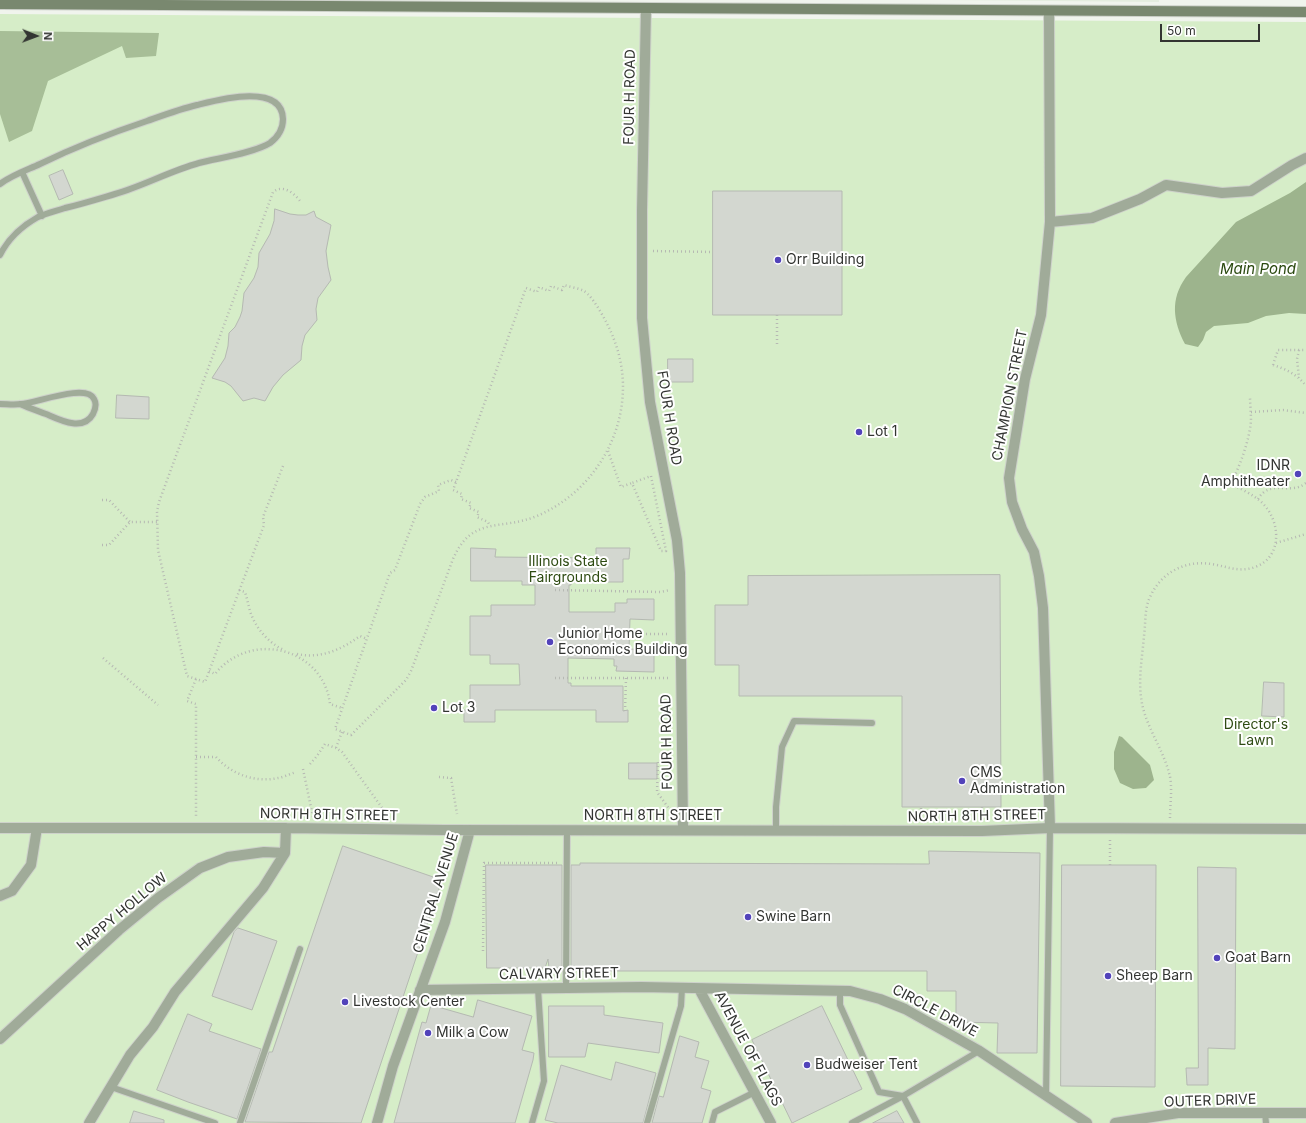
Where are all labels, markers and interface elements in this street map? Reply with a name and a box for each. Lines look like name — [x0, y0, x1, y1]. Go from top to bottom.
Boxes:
north arrow — [16, 16, 56, 56]
scale bar — [1162, 16, 1262, 42]
text: 50 m — [1167, 23, 1196, 38]
text: N — [41, 32, 55, 41]
street label: FOUR H ROAD — [621, 49, 639, 145]
place label: Orr Building — [786, 252, 864, 268]
marker: Orr Building — [773, 255, 783, 265]
water label: Main Pond — [1220, 260, 1296, 278]
street label: CHAMPION STREET — [989, 328, 1031, 462]
street label: FOUR H ROAD — [653, 369, 685, 467]
place label: Lot 1 — [867, 424, 898, 440]
marker: Lot 1 — [854, 427, 864, 437]
place label: IDNR Amphitheater — [1201, 458, 1290, 490]
marker: IDNR Amphitheater — [1293, 469, 1303, 479]
park label: Illinois State Fairgrounds — [528, 554, 608, 586]
place label: Junior Home Economics Building — [558, 626, 687, 658]
marker: Junior Home Economics Building — [545, 637, 555, 647]
street label: FOUR H ROAD — [658, 694, 676, 790]
place label: Lot 3 — [442, 700, 475, 716]
marker: Lot 3 — [429, 703, 439, 713]
park label: Director's Lawn — [1224, 717, 1288, 750]
place label: CMS Administration — [970, 765, 1065, 798]
marker: CMS Administration — [957, 776, 967, 786]
street label: NORTH 8TH STREET — [260, 805, 398, 825]
street label: NORTH 8TH STREET — [908, 806, 1046, 826]
street label: NORTH 8TH STREET — [584, 808, 722, 824]
street label: CENTRAL AVENUE — [410, 831, 462, 955]
street label: HAPPY HOLLOW — [74, 869, 170, 955]
place label: Swine Barn — [756, 909, 831, 925]
marker: Swine Barn — [743, 912, 753, 922]
place label: Goat Barn — [1225, 950, 1291, 966]
marker: Goat Barn — [1212, 953, 1222, 963]
street label: CALVARY STREET — [499, 965, 619, 983]
place label: Sheep Barn — [1116, 968, 1193, 984]
marker: Sheep Barn — [1103, 971, 1113, 981]
street label: CIRCLE DRIVE — [889, 981, 981, 1041]
street label: AVENUE OF FLAGS — [711, 989, 785, 1109]
place label: Livestock Center — [353, 994, 464, 1010]
marker: Livestock Center — [340, 997, 350, 1007]
place label: Milk a Cow — [436, 1025, 509, 1041]
marker: Milk a Cow — [423, 1028, 433, 1038]
place label: Budweiser Tent — [815, 1057, 917, 1073]
marker: Budweiser Tent — [802, 1060, 812, 1070]
street label: OUTER DRIVE — [1164, 1091, 1256, 1111]

